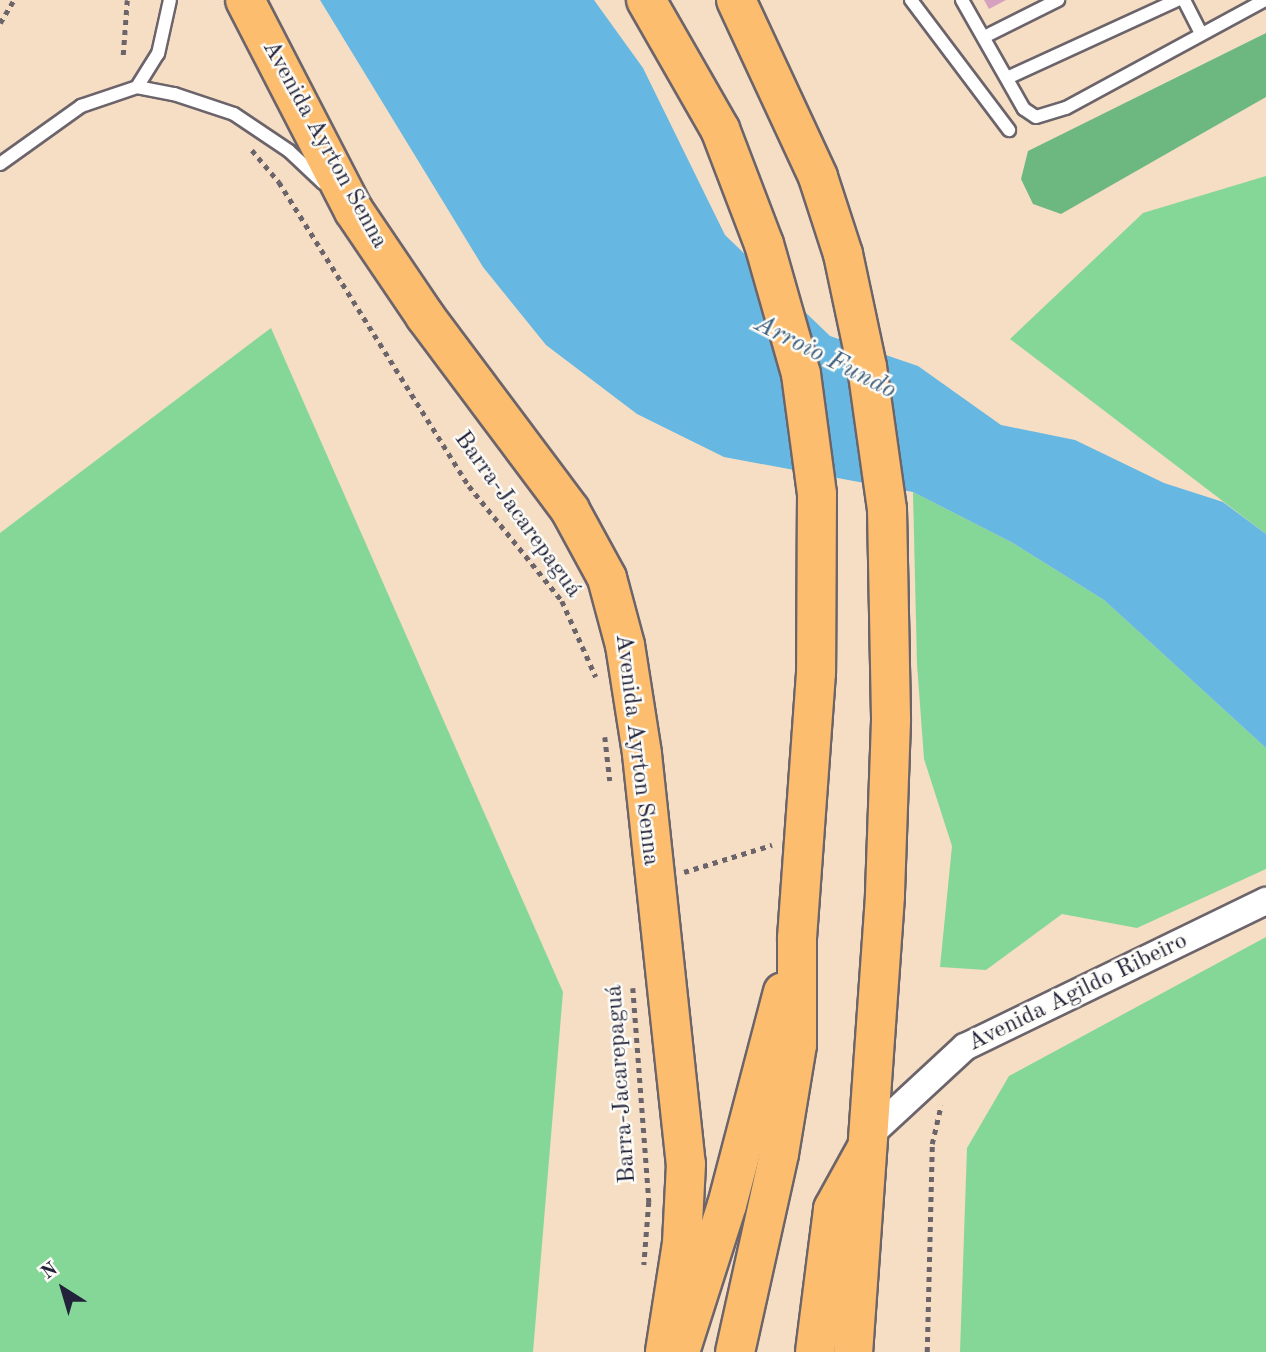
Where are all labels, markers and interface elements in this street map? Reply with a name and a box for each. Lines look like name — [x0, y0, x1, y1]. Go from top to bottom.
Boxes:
street label: Avenida Ayrton Senna — [255, 36, 393, 254]
water label: Arroio Fundo — [749, 309, 901, 407]
street label: Barra-Jacarepaguá — [447, 426, 587, 604]
street label: Avenida Ayrton Senna — [607, 632, 665, 868]
street label: Avenida Agildo Ribeiro — [964, 927, 1192, 1059]
street label: Barra-Jacarepaguá — [601, 984, 643, 1184]
north arrow — [28, 1254, 98, 1324]
text: N — [39, 1260, 62, 1284]

